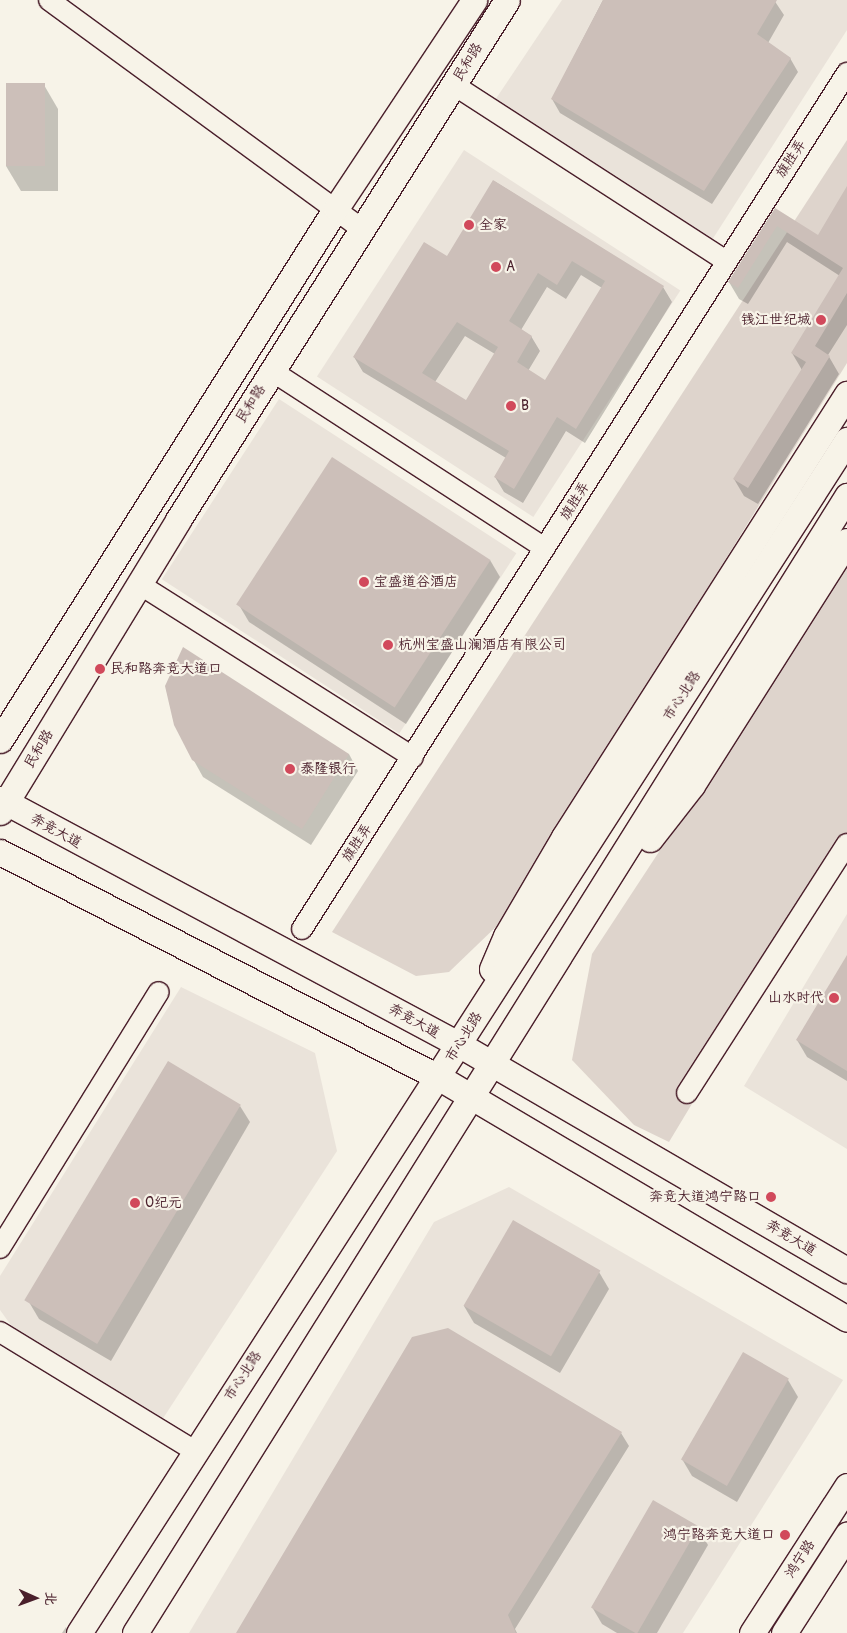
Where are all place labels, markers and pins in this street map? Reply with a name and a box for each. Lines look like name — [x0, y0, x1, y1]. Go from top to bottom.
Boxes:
place label: 全家 — [479, 217, 507, 233]
marker: 全家 — [463, 219, 475, 231]
place label: A — [506, 259, 515, 275]
marker: A — [490, 261, 502, 273]
place label: 钱江世纪城 — [741, 312, 811, 328]
marker: 钱江世纪城 — [815, 314, 827, 326]
place label: B — [521, 398, 529, 414]
marker: B — [505, 400, 517, 412]
place label: 宝盛道谷酒店 — [374, 574, 458, 590]
marker: 宝盛道谷酒店 — [358, 576, 370, 588]
place label: 杭州宝盛山澜酒店有限公司 — [398, 637, 566, 653]
marker: 杭州宝盛山澜酒店有限公司 — [382, 639, 394, 651]
place label: 民和路奔竞大道口 — [110, 661, 222, 677]
marker: 民和路奔竞大道口 — [94, 663, 106, 675]
place label: 泰隆银行 — [300, 761, 356, 777]
marker: 泰隆银行 — [284, 763, 296, 775]
place label: 山水时代 — [768, 990, 824, 1006]
marker: 山水时代 — [828, 992, 840, 1004]
place label: 奔竞大道鸿宁路口 — [649, 1189, 761, 1205]
marker: 奔竞大道鸿宁路口 — [765, 1191, 777, 1203]
place label: O纪元 — [145, 1195, 182, 1211]
marker: O纪元 — [129, 1197, 141, 1209]
place label: 鸿宁路奔竞大道口 — [663, 1527, 775, 1543]
marker: 鸿宁路奔竞大道口 — [779, 1529, 791, 1541]

